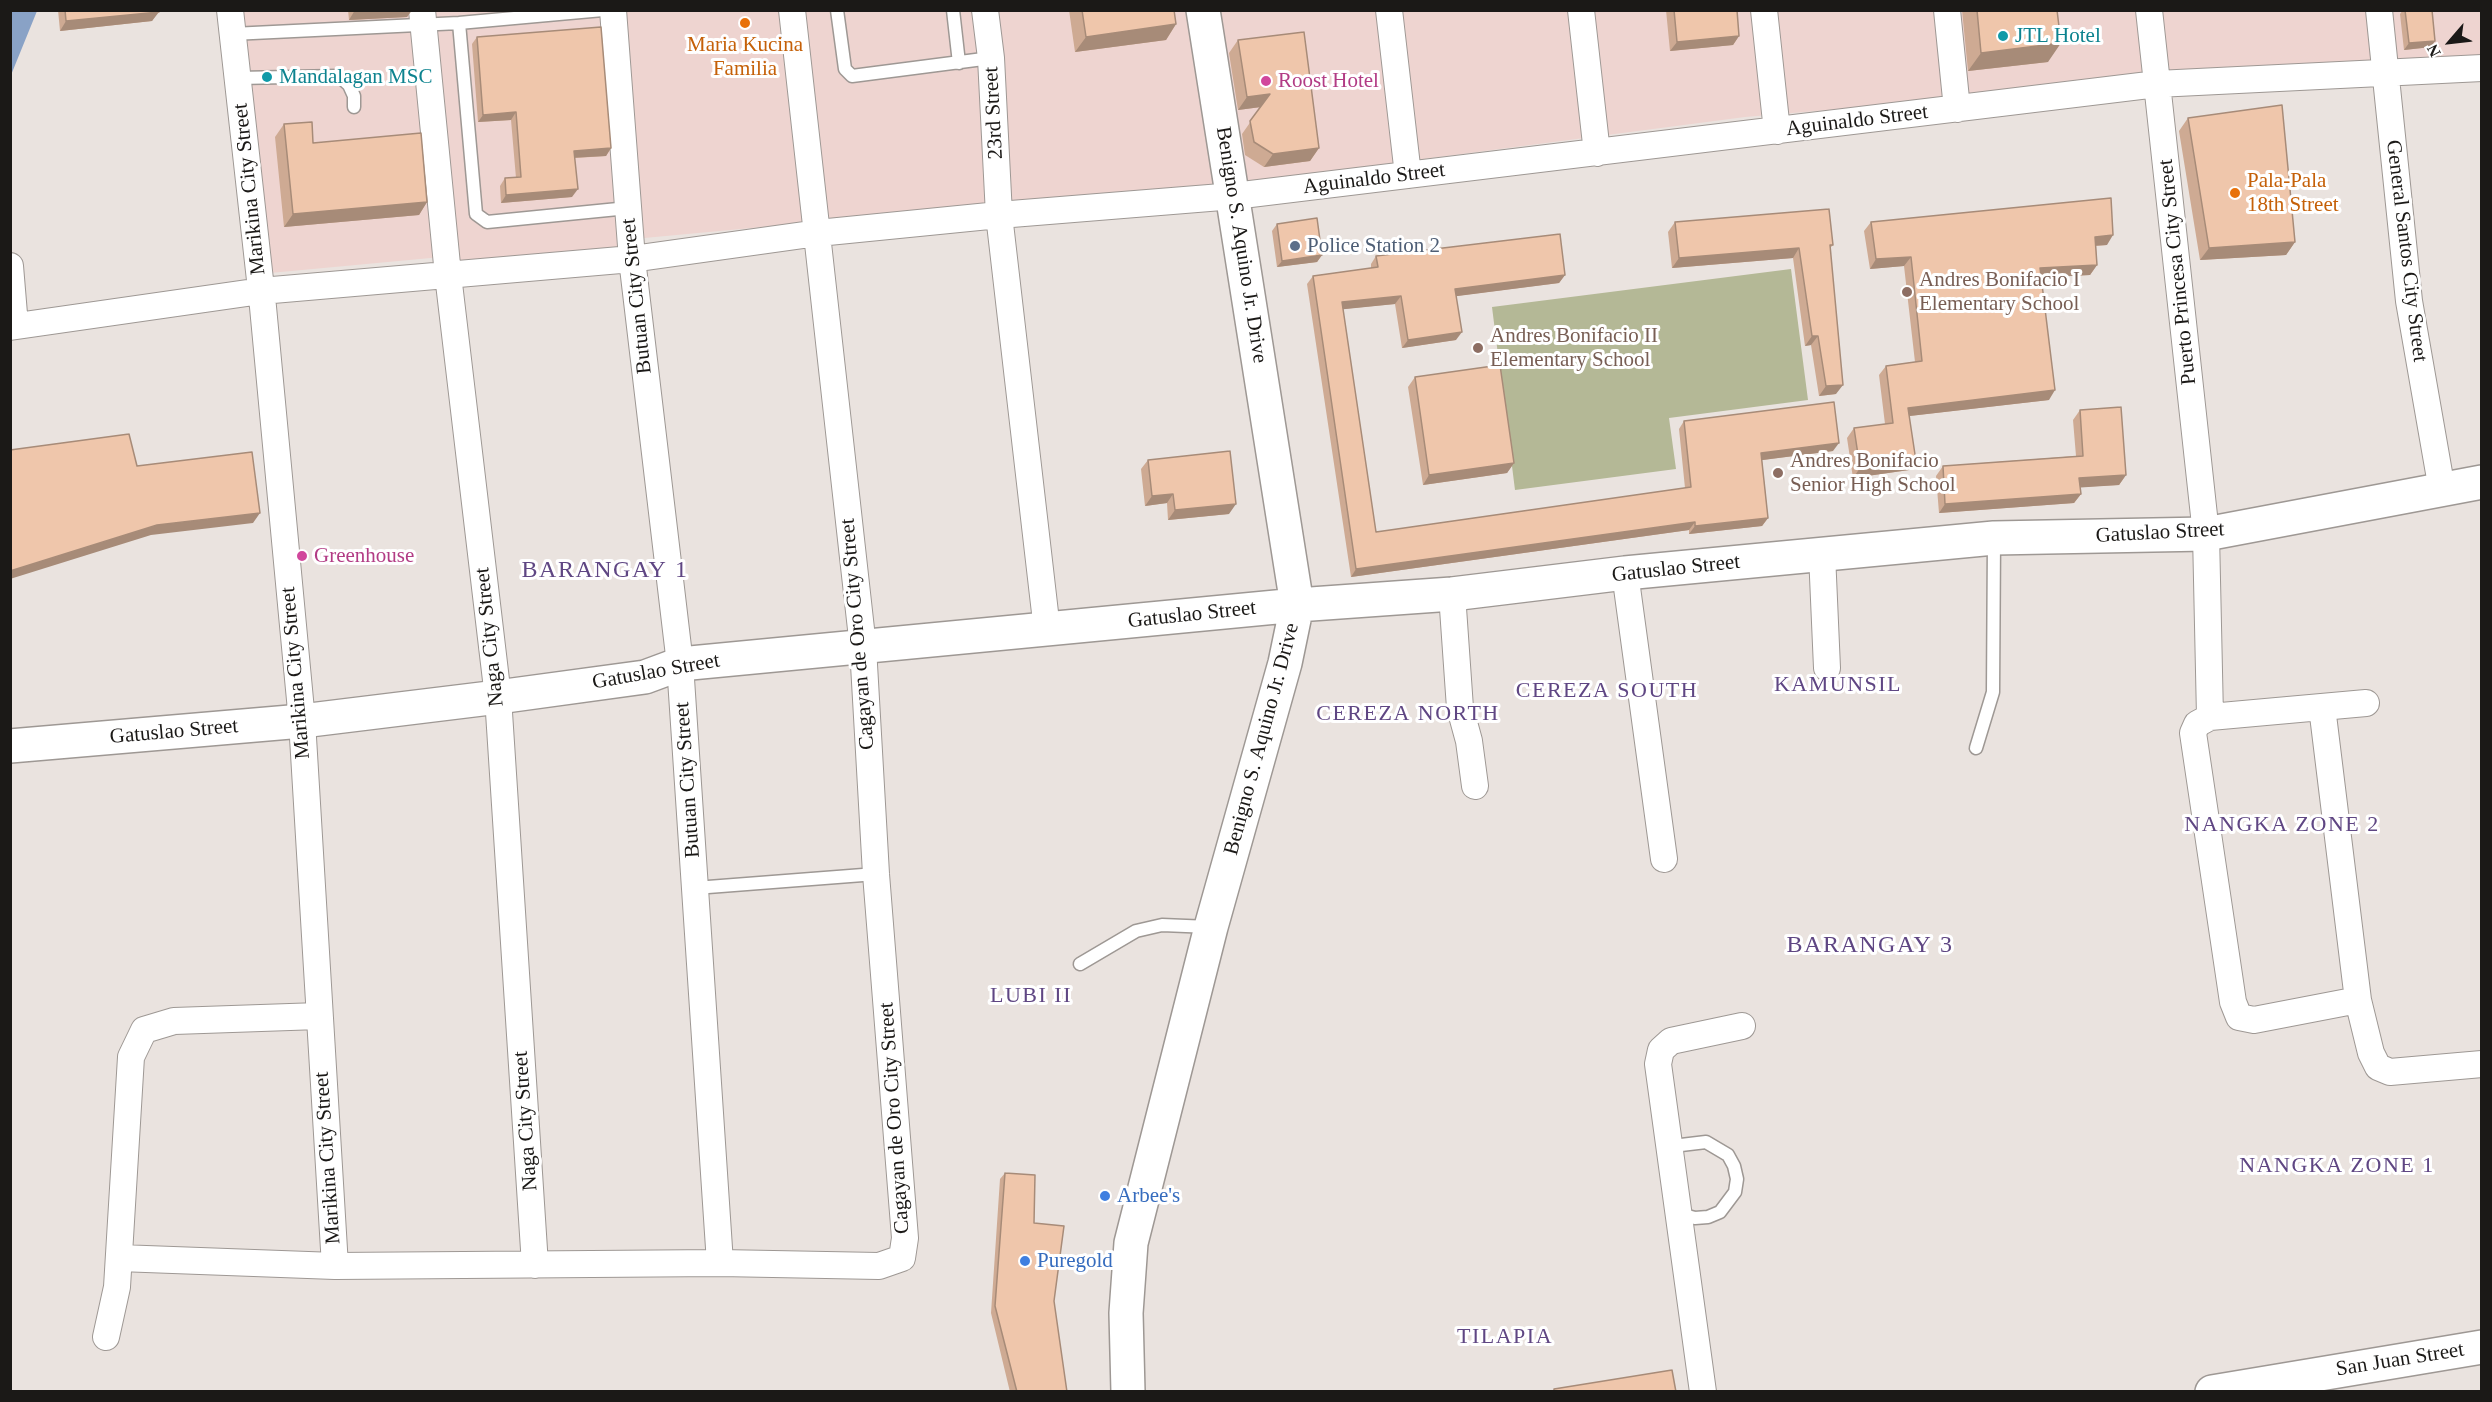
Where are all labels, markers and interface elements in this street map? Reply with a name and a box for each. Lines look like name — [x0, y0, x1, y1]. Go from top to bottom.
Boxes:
north arrow — [2420, 12, 2480, 72]
marker: Maria Kucina Familia — [738, 16, 752, 30]
place label: JTL Hotel — [2015, 23, 2101, 49]
marker: JTL Hotel — [1996, 29, 2010, 43]
place label: Maria Kucina Familia — [687, 32, 803, 82]
text: N — [2423, 42, 2444, 60]
place label: Mandalagan MSC — [279, 64, 432, 90]
street label: 23rd Street — [979, 66, 1009, 160]
place label: Roost Hotel — [1278, 68, 1379, 94]
marker: Mandalagan MSC — [260, 70, 274, 84]
marker: Roost Hotel — [1259, 74, 1273, 88]
street label: Aguinaldo Street — [1785, 100, 1929, 142]
street label: Marikina City Street — [228, 102, 272, 276]
street label: Benigno S. Aquino Jr. Drive — [1210, 125, 1272, 365]
street label: General Santos City Street — [2380, 139, 2432, 363]
street label: Aguinaldo Street — [1302, 158, 1446, 200]
street label: Puerto Princesa City Street — [2154, 158, 2202, 386]
place label: Pala-Pala 18th Street — [2247, 168, 2339, 218]
marker: Pala-Pala 18th Street — [2228, 186, 2242, 200]
street label: Butuan City Street — [616, 217, 658, 375]
place label: Police Station 2 — [1307, 233, 1440, 259]
marker: Police Station 2 — [1288, 239, 1302, 253]
place label: Andres Bonifacio I Elementary School — [1919, 267, 2080, 317]
marker: Andres Bonifacio I Elementary School — [1900, 285, 1914, 299]
place label: Andres Bonifacio II Elementary School — [1490, 323, 1658, 373]
marker: Andres Bonifacio II Elementary School — [1471, 341, 1485, 355]
place label: Andres Bonifacio Senior High School — [1790, 448, 1956, 498]
marker: Andres Bonifacio Senior High School — [1771, 466, 1785, 480]
street label: Cagayan de Oro City Street — [835, 517, 881, 751]
street label: Gatuslao Street — [2095, 517, 2225, 549]
place label: Greenhouse — [314, 543, 414, 569]
marker: Greenhouse — [295, 549, 309, 563]
street label: Gatuslao Street — [1611, 550, 1741, 588]
district label: BARANGAY 1 — [522, 557, 688, 585]
street label: Naga City Street — [470, 566, 510, 708]
street label: Marikina City Street — [276, 586, 316, 760]
street label: Gatuslao Street — [1127, 596, 1257, 634]
street label: Benigno S. Aquino Jr. Drive — [1219, 620, 1305, 858]
street label: Gatuslao Street — [590, 648, 722, 696]
district label: KAMUNSIL — [1774, 672, 1902, 698]
district label: CEREZA SOUTH — [1516, 678, 1698, 704]
street label: Butuan City Street — [670, 701, 706, 859]
district label: CEREZA NORTH — [1316, 701, 1500, 727]
street label: Gatuslao Street — [109, 714, 239, 750]
district label: NANGKA ZONE 2 — [2184, 812, 2380, 838]
district label: BARANGAY 3 — [1787, 932, 1953, 960]
district label: LUBI II — [990, 983, 1072, 1009]
street label: Cagayan de Oro City Street — [874, 1001, 916, 1235]
street label: Naga City Street — [509, 1050, 543, 1192]
street label: Marikina City Street — [309, 1071, 347, 1245]
district label: NANGKA ZONE 1 — [2239, 1153, 2435, 1179]
place label: Arbee's — [1117, 1183, 1180, 1209]
marker: Arbee's — [1098, 1189, 1112, 1203]
place label: Puregold — [1037, 1248, 1113, 1274]
marker: Puregold — [1018, 1254, 1032, 1268]
district label: TILAPIA — [1457, 1324, 1553, 1350]
street label: San Juan Street — [2334, 1337, 2466, 1383]

